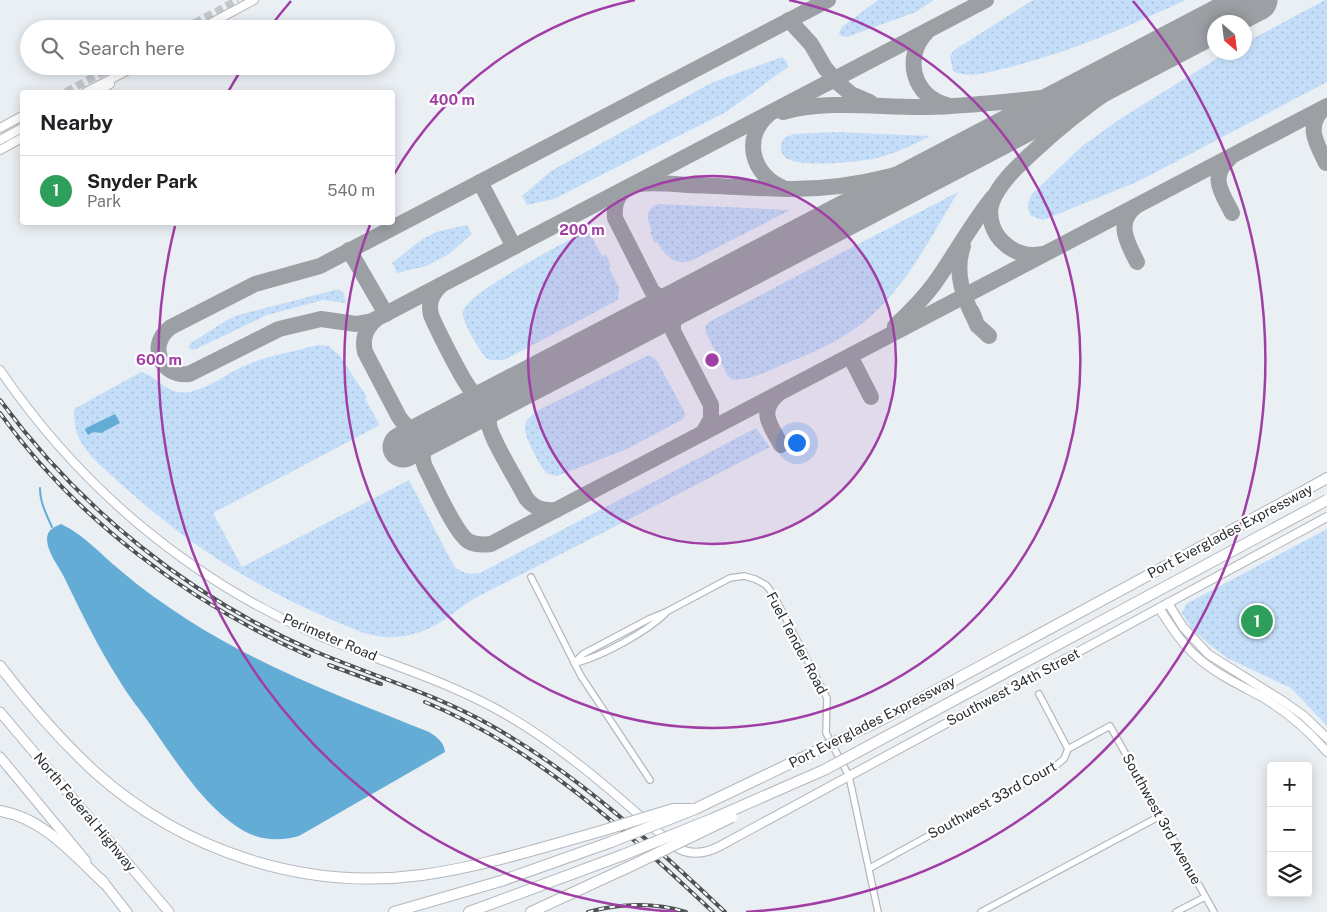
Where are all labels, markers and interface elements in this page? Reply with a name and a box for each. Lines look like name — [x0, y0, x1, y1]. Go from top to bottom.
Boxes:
north arrow — [1207, 15, 1252, 60]
search box — [20, 20, 395, 75]
icon: search — [38, 34, 66, 62]
text: Search here — [78, 37, 185, 59]
text: 400 m — [429, 91, 475, 108]
text: Nearby — [40, 110, 113, 135]
text: Snyder Park — [87, 170, 198, 192]
text: 1 — [53, 181, 59, 200]
text: 540 m — [327, 181, 375, 200]
text: Park — [87, 192, 121, 211]
text: 200 m — [559, 221, 605, 238]
text: 600 m — [136, 351, 182, 368]
centre of rings — [703, 351, 721, 369]
your location — [784, 430, 810, 456]
street label: Port Everglades Expressway — [1145, 480, 1316, 581]
street label: Fuel Tender Road — [763, 589, 831, 697]
pin: 1 — [1241, 602, 1273, 640]
street label: Perimeter Road — [281, 610, 379, 664]
street label: Southwest 34th Street — [944, 645, 1082, 729]
street label: Port Everglades Expressway — [786, 673, 958, 771]
street label: North Federal Highway — [31, 749, 140, 875]
street label: Southwest 3rd Avenue — [1119, 751, 1205, 887]
street label: Southwest 33rd Court — [925, 758, 1059, 842]
map controls — [1267, 762, 1312, 897]
button: + — [1267, 762, 1312, 807]
button: − — [1267, 807, 1312, 852]
button: layers — [1267, 852, 1312, 897]

